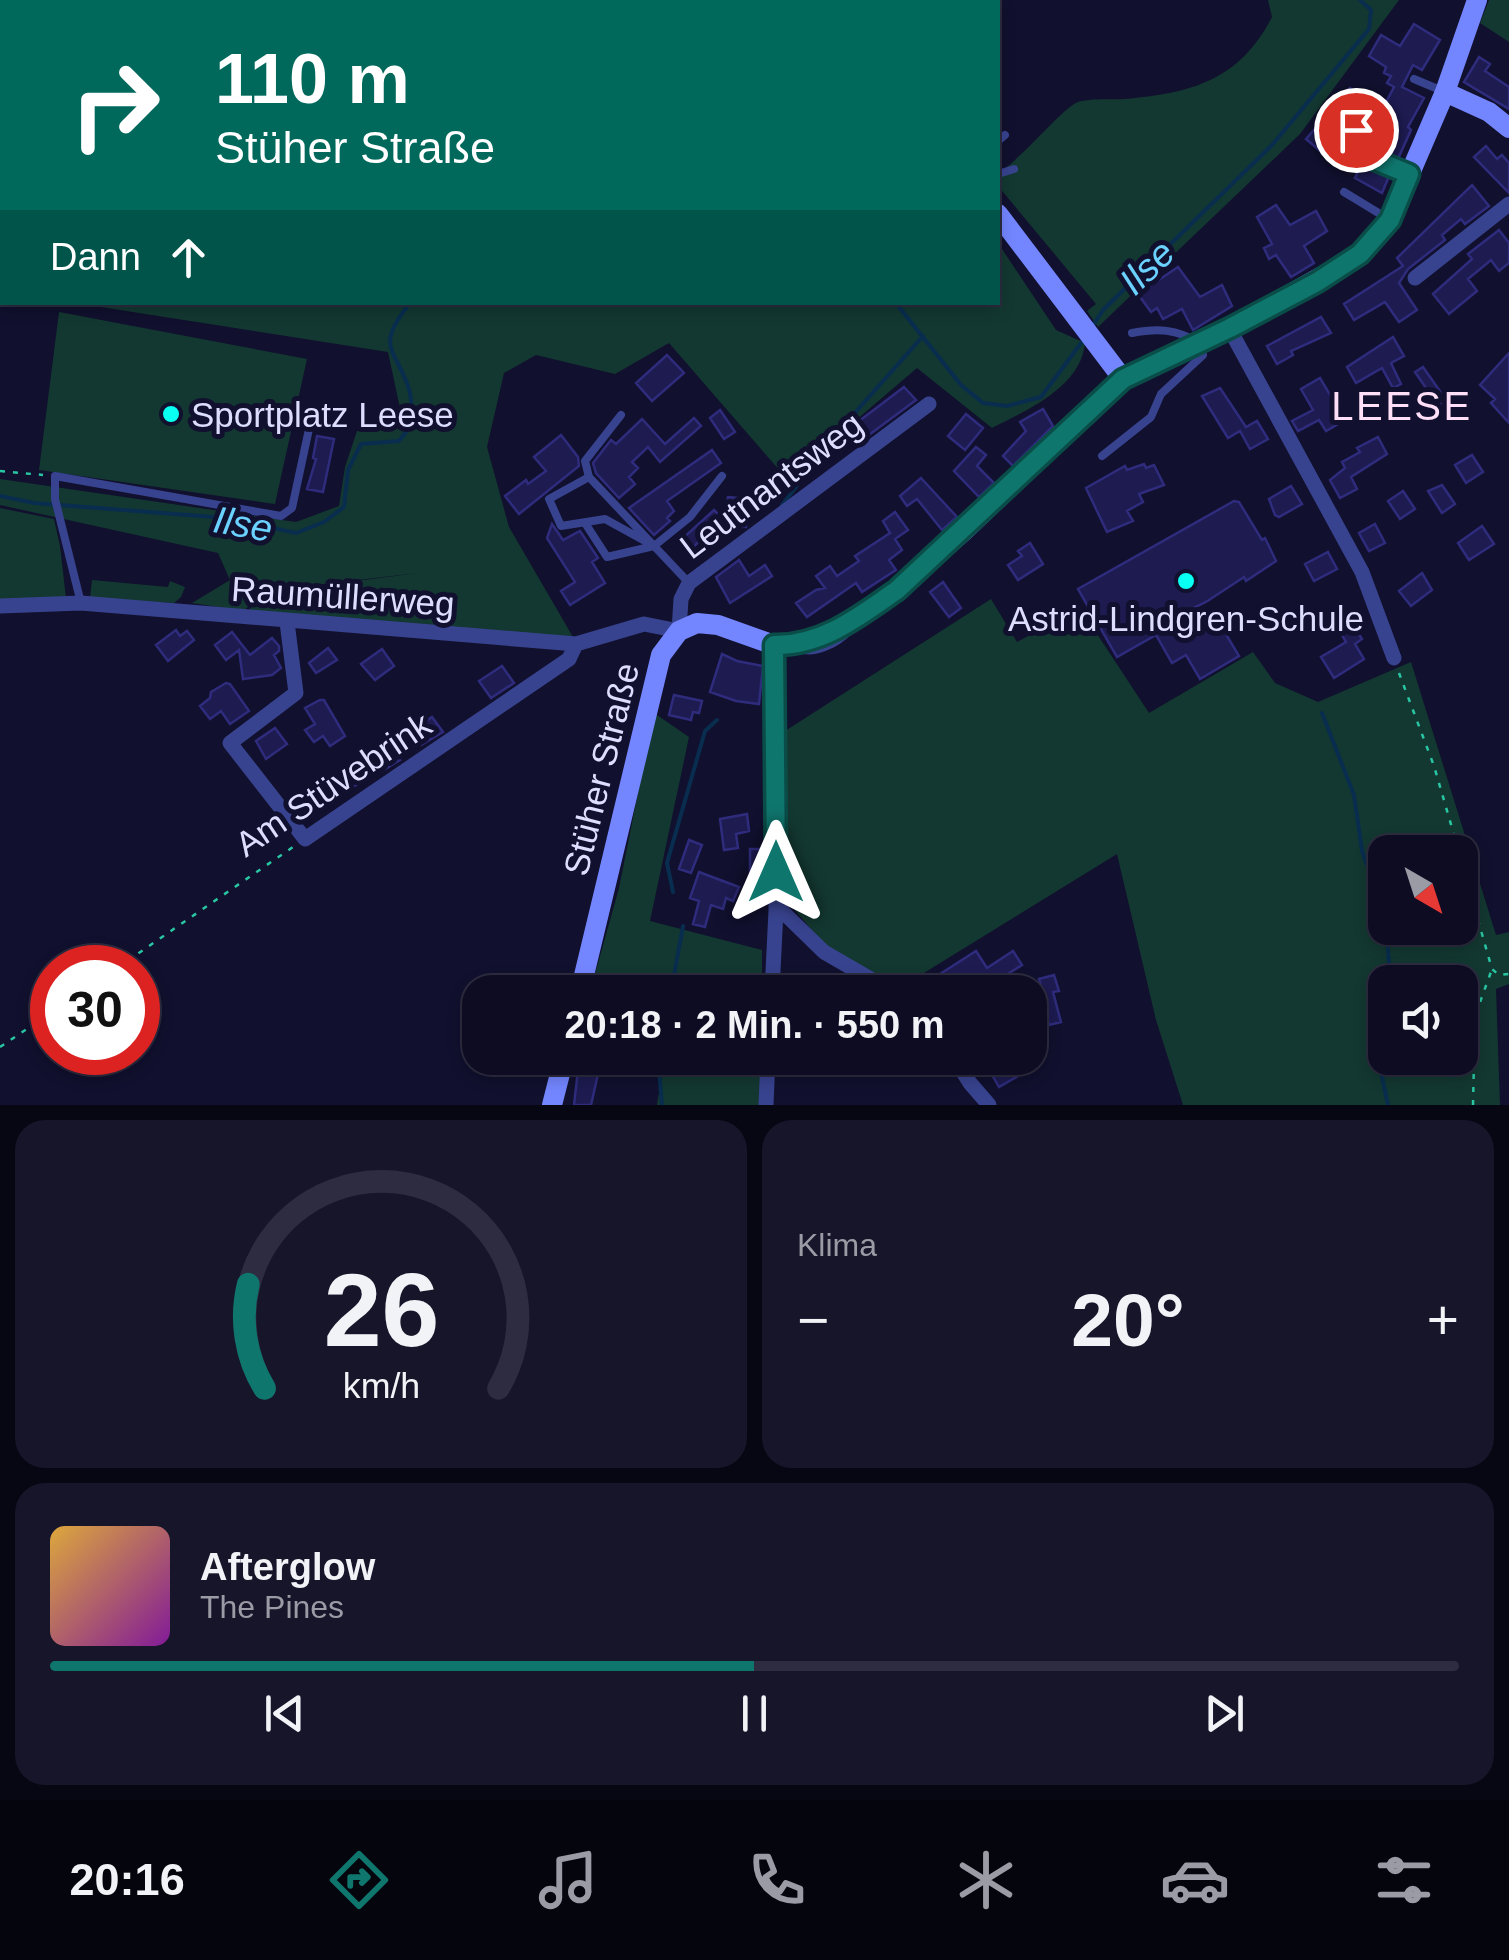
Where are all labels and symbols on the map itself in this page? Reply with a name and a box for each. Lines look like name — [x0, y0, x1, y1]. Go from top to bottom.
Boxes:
pin — [1314, 88, 1399, 173]
water label: Ilse — [1111, 231, 1183, 303]
district label: LEESE — [1331, 384, 1473, 428]
place label: Sportplatz Leese — [191, 395, 454, 434]
marker: Sportplatz Leese — [160, 403, 182, 425]
street label: Leutnantsweg — [672, 404, 870, 566]
water label: Ilse — [210, 498, 276, 550]
street label: Raumüllerweg — [230, 569, 456, 623]
marker: Astrid-Lindgren-Schule — [1175, 570, 1197, 592]
place label: Astrid-Lindgren-Schule — [1008, 599, 1364, 638]
street label: Stüher Straße — [556, 659, 646, 879]
street label: Am Stüvebrink — [228, 704, 439, 864]
position arrow — [724, 820, 828, 924]
north arrow — [1368, 835, 1478, 945]
speed limit sign: 30 — [30, 945, 160, 1075]

